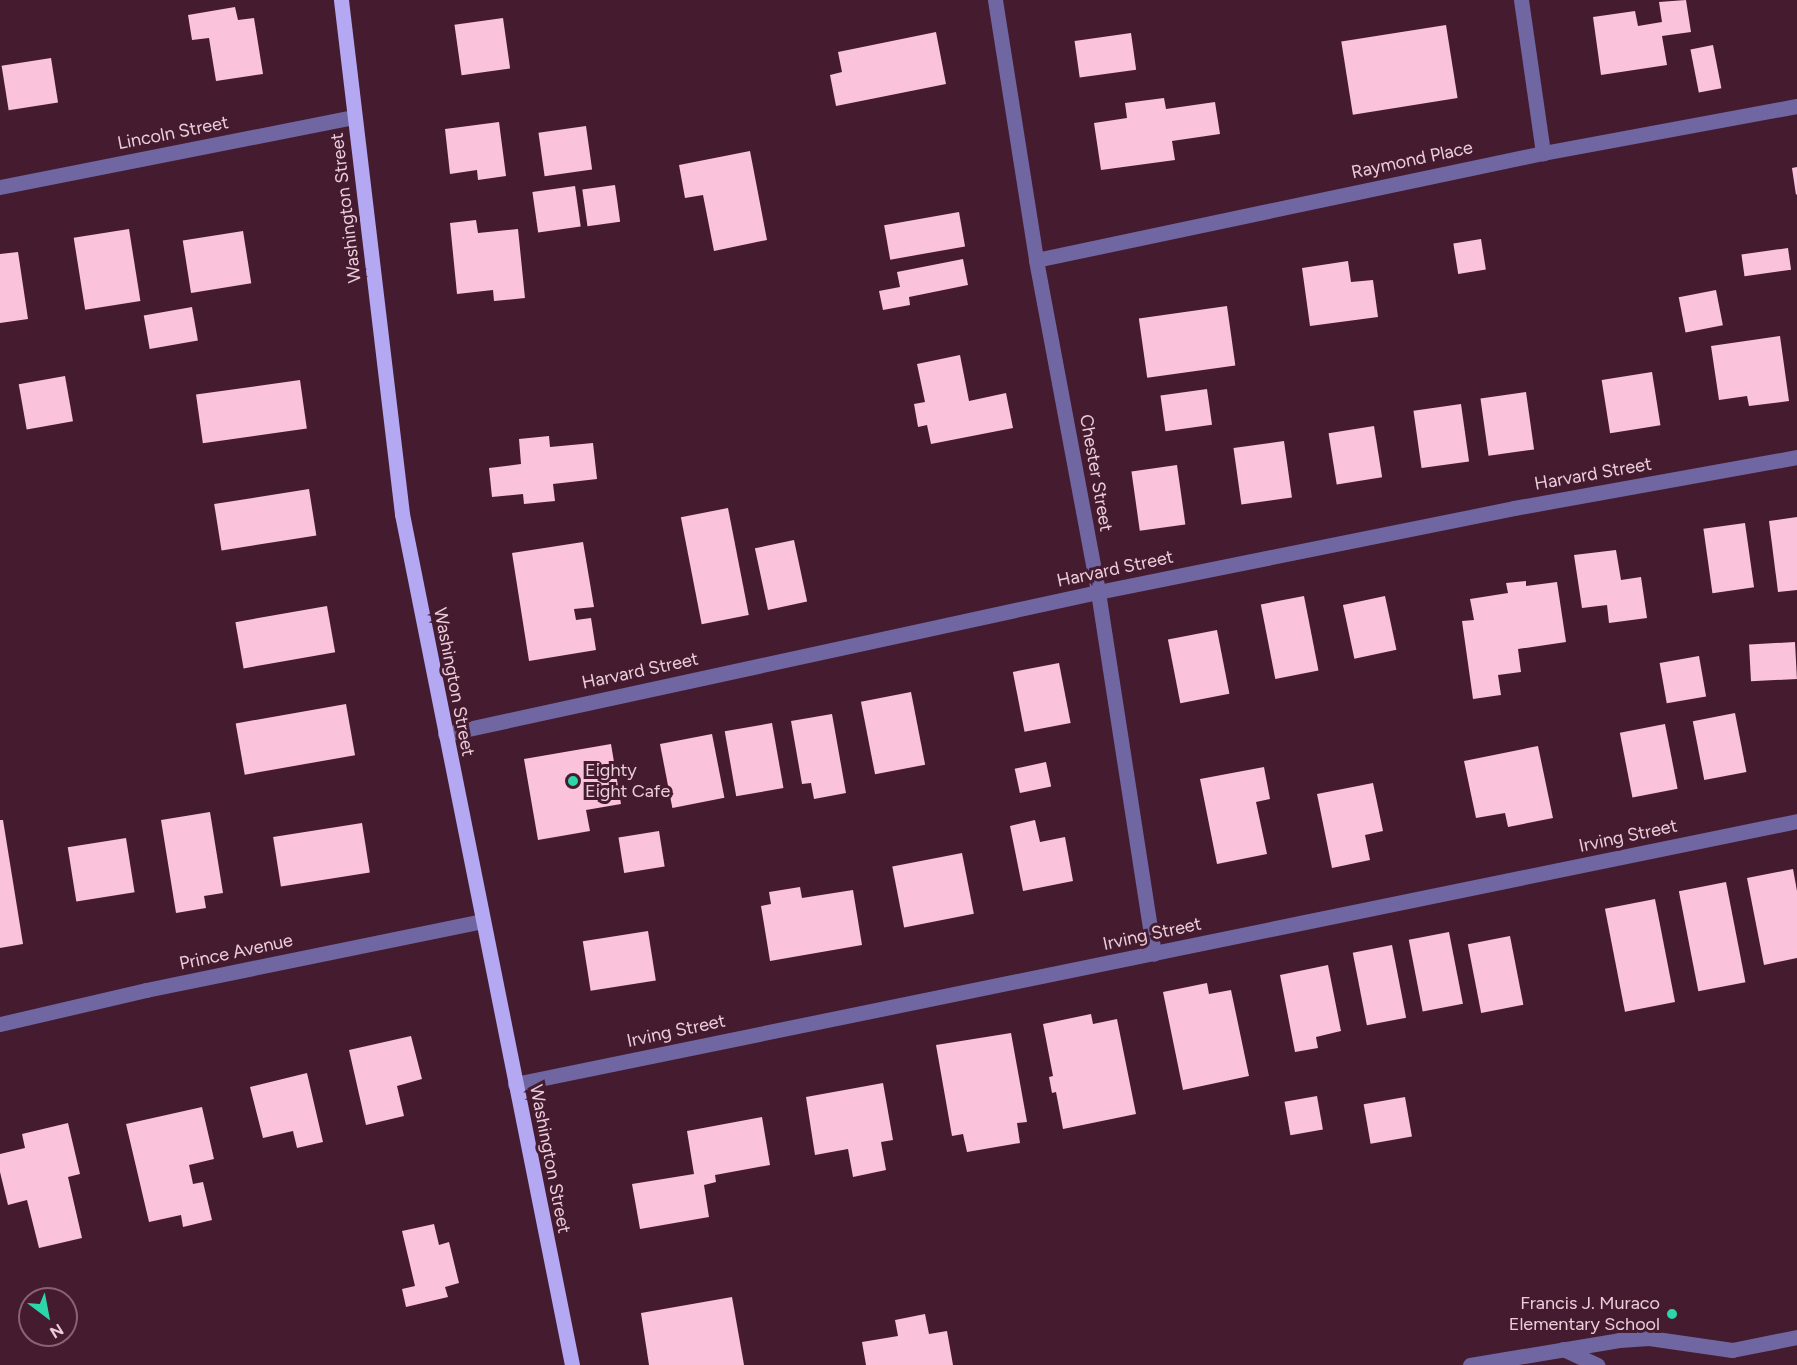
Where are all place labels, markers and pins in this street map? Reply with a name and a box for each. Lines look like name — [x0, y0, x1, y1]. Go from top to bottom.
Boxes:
place label: Eighty Eight Cafe — [585, 760, 670, 802]
marker: Eighty Eight Cafe — [566, 774, 580, 788]
place label: Francis J. Muraco Elementary School — [1509, 1293, 1660, 1336]
marker: Francis J. Muraco Elementary School — [1665, 1307, 1679, 1321]

